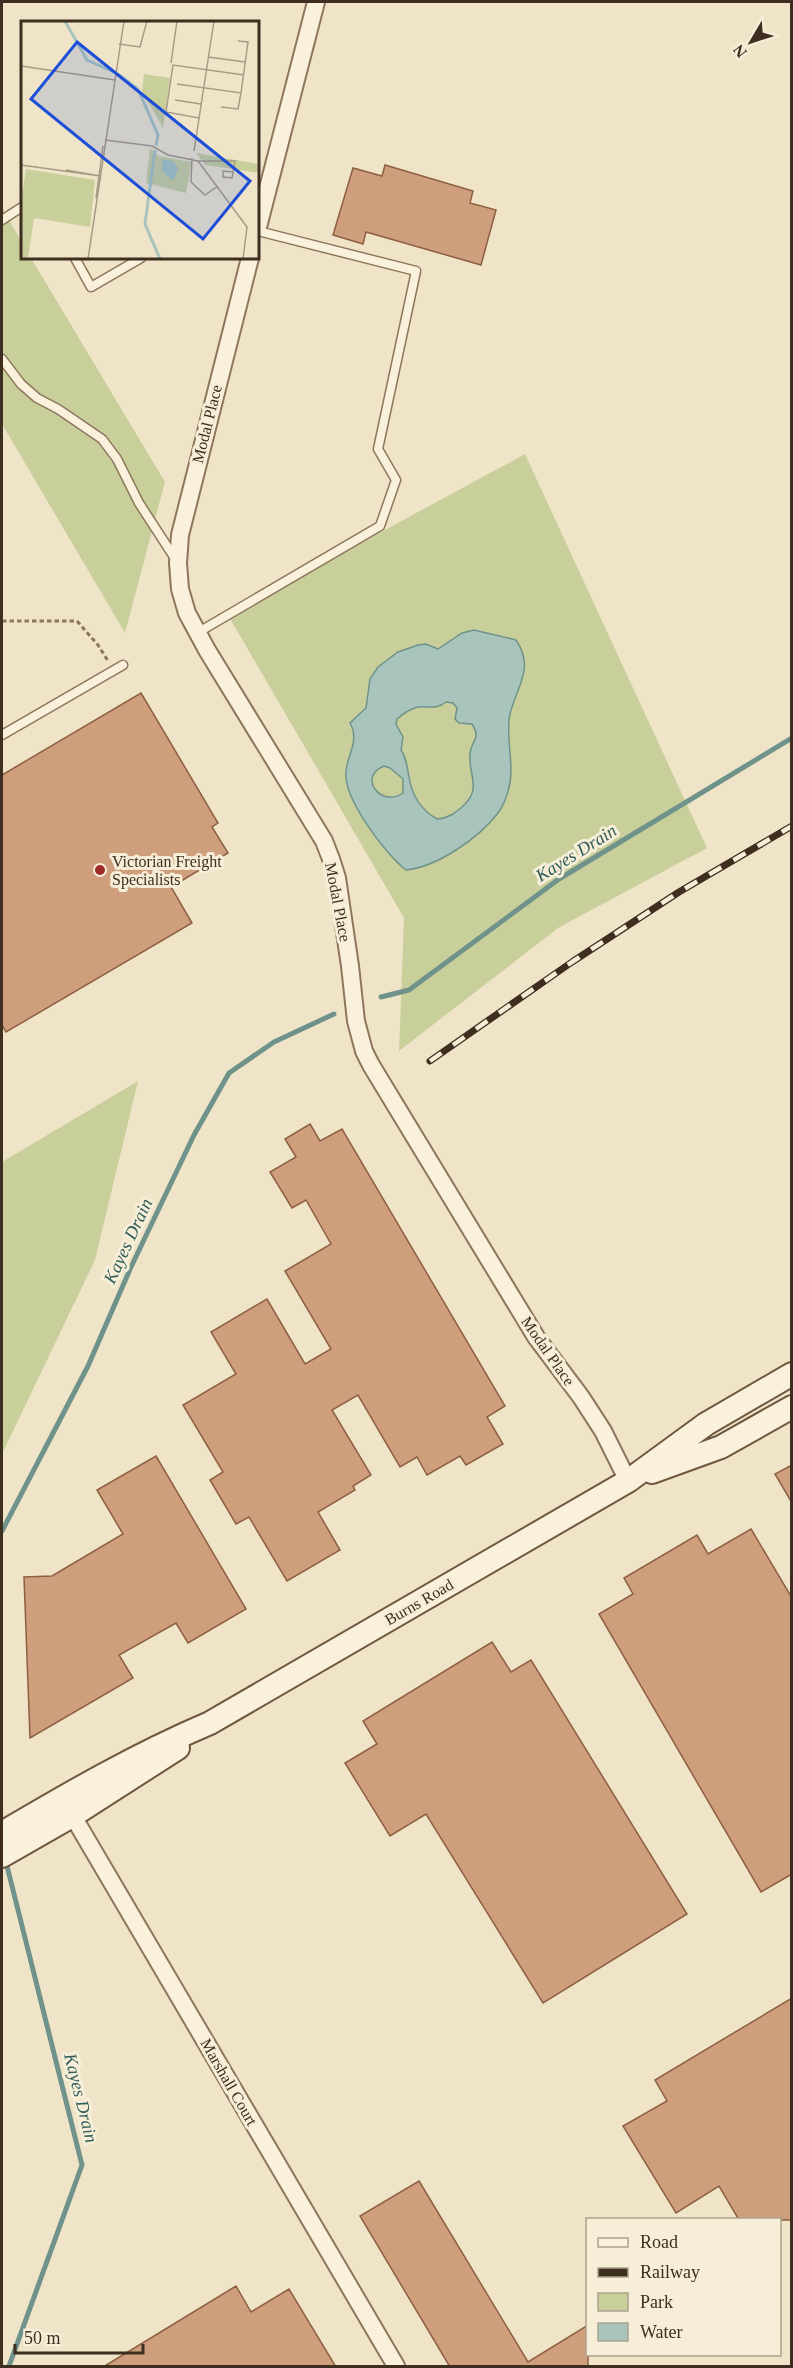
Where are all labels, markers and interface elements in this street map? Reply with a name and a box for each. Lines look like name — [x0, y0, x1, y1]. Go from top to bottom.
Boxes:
north arrow — [721, 12, 781, 72]
inset map — [21, 21, 260, 260]
text: N — [729, 41, 750, 61]
street label: Modal Place — [189, 383, 225, 465]
water label: Kayes Drain — [531, 820, 620, 886]
place label: Victorian Freight Specialists — [112, 853, 222, 889]
street label: Modal Place — [322, 861, 354, 943]
marker: Victorian Freight Specialists — [93, 863, 107, 877]
water label: Kayes Drain — [99, 1195, 156, 1288]
street label: Modal Place — [518, 1313, 578, 1389]
street label: Burns Road — [382, 1576, 456, 1628]
street label: Marshall Court — [197, 2036, 261, 2129]
water label: Kayes Drain — [60, 2050, 102, 2145]
legend — [586, 2218, 781, 2356]
text: Road — [640, 2232, 678, 2252]
text: Railway — [640, 2262, 700, 2282]
text: Park — [640, 2292, 673, 2312]
scale bar — [15, 2317, 142, 2355]
text: Water — [640, 2322, 683, 2342]
text: 50 m — [24, 2328, 61, 2348]

